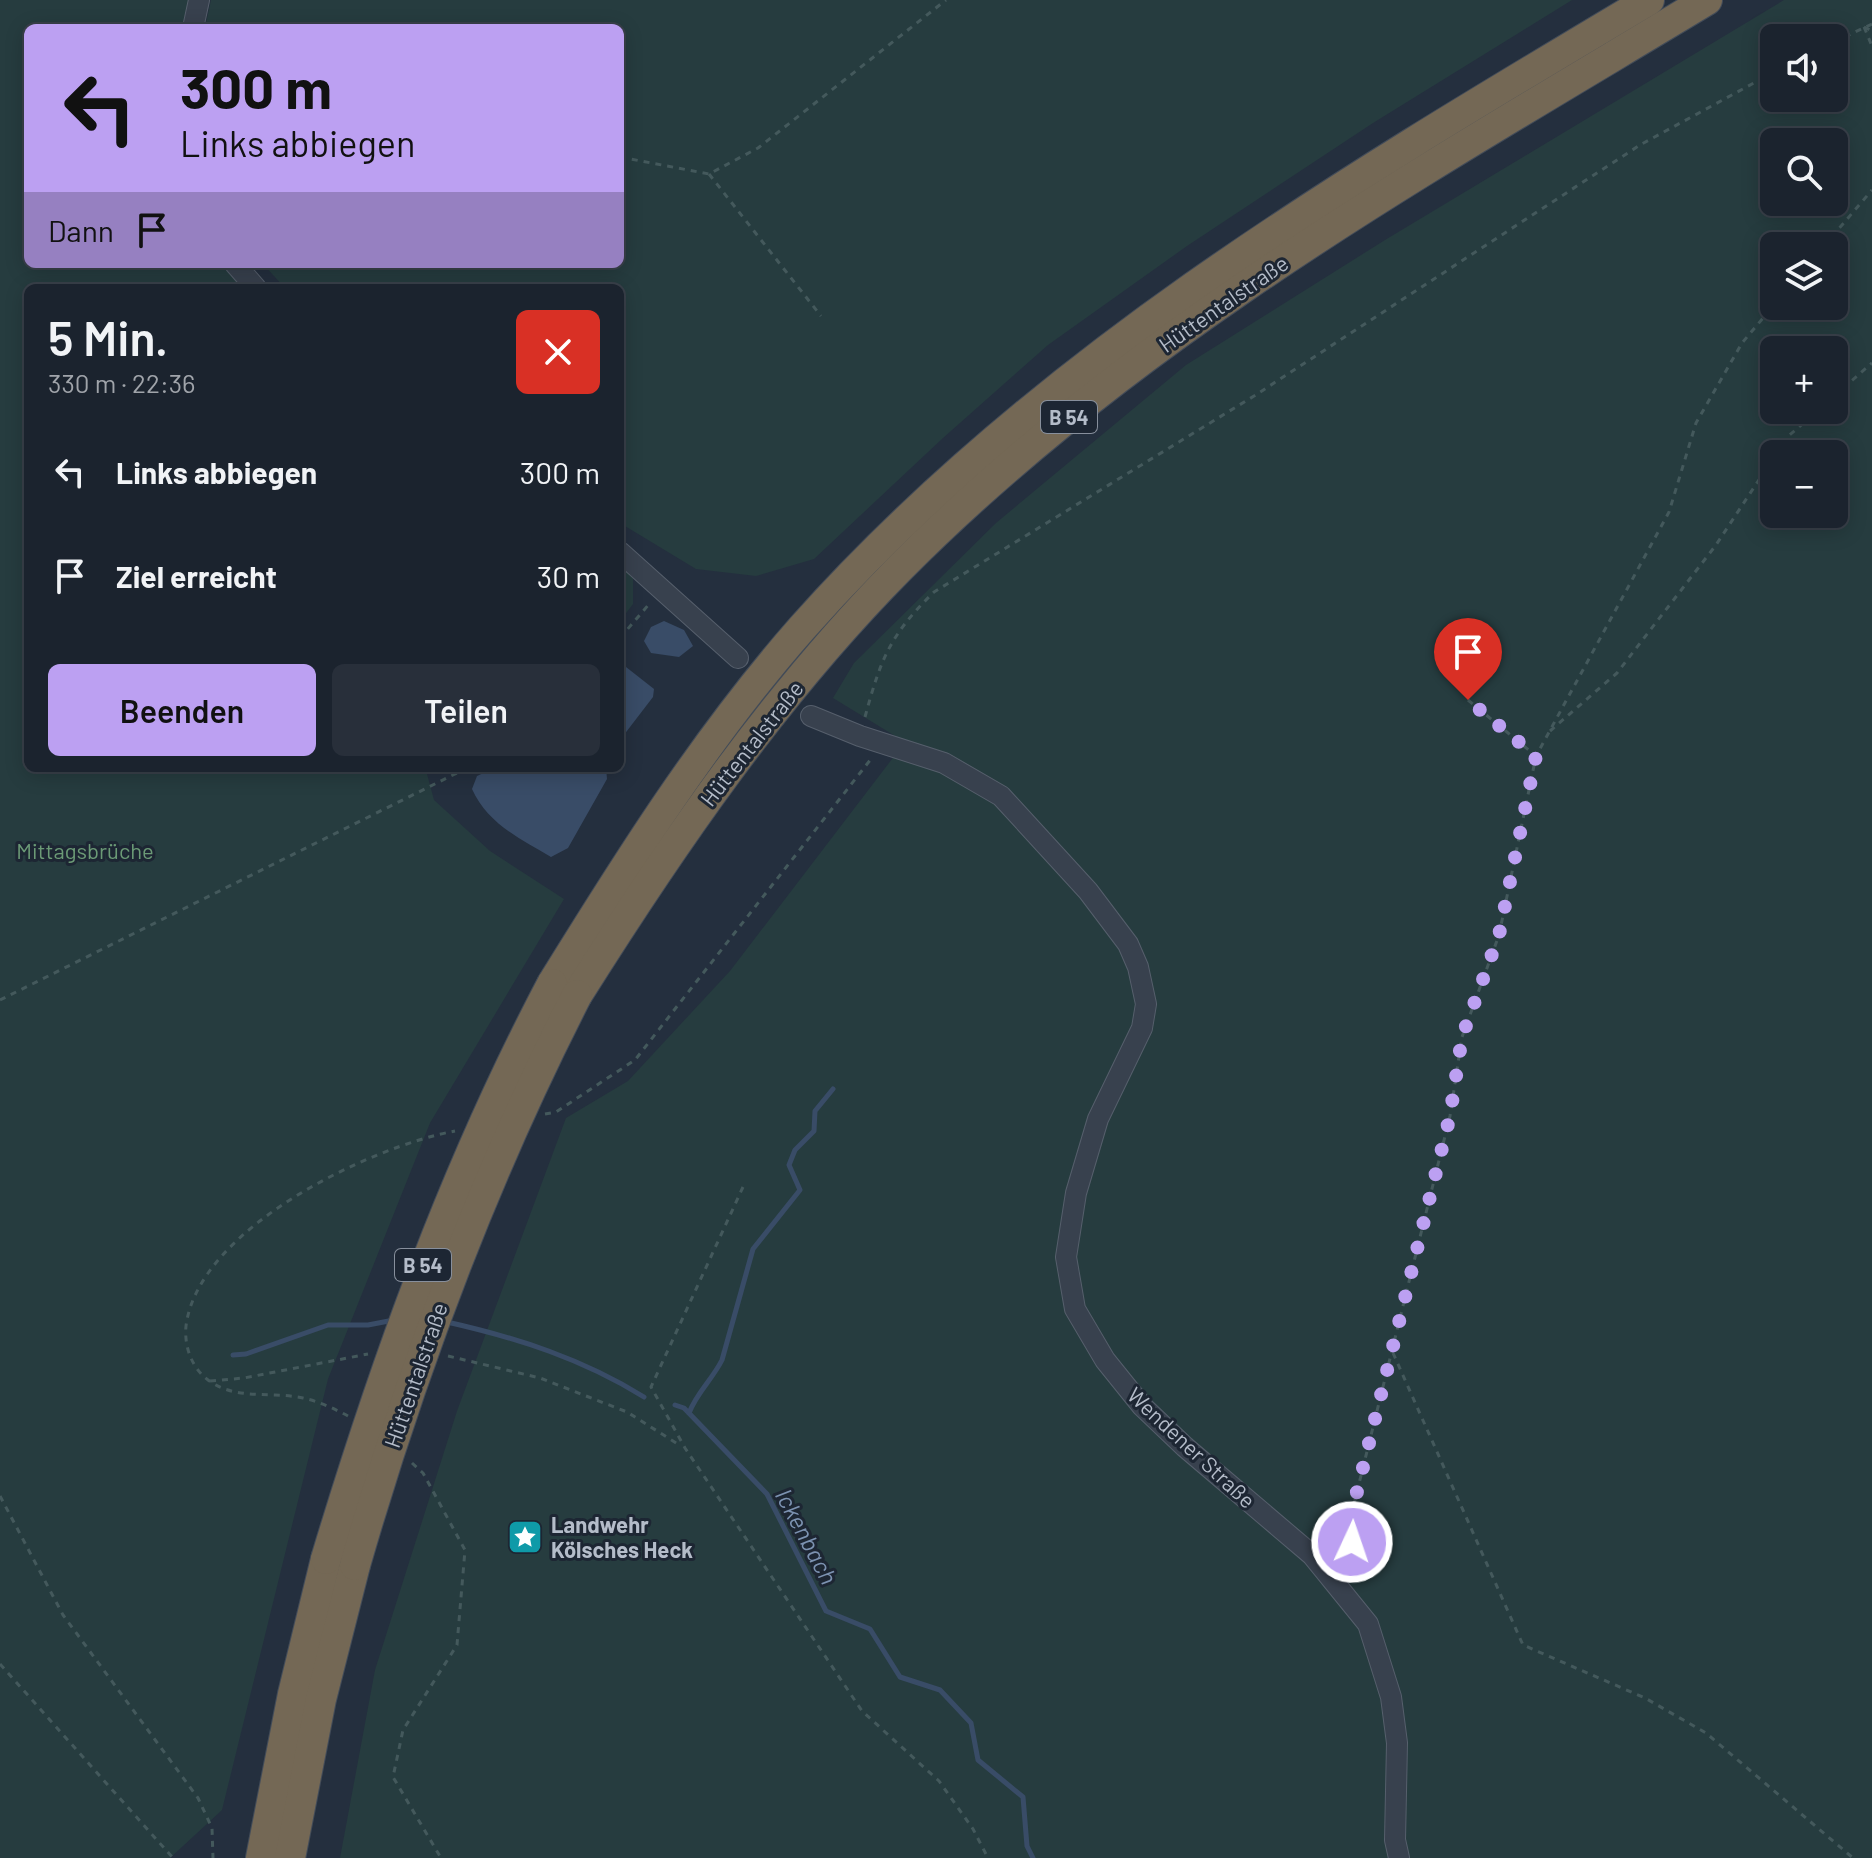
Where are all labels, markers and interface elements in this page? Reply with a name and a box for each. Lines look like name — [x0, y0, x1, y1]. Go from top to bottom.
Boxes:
map controls — [1760, 24, 1848, 528]
button: sound — [1760, 24, 1848, 112]
text: 300 m — [180, 53, 332, 120]
icon: left — [48, 56, 152, 160]
text: Links abbiegen — [180, 121, 415, 164]
button: search — [1760, 128, 1848, 216]
icon: arrive — [130, 208, 174, 252]
text: Dann — [48, 212, 114, 248]
button: layers — [1760, 232, 1848, 320]
street label: Hüttentalstraße — [1153, 249, 1293, 357]
text: 5 Min. — [48, 308, 168, 366]
button: close — [516, 310, 600, 394]
button: + — [1760, 336, 1848, 424]
text: 330 m · 22:36 — [48, 367, 196, 398]
road number: B 54 — [1041, 401, 1097, 433]
button: − — [1760, 440, 1848, 528]
icon: left — [48, 450, 92, 494]
text: Links abbiegen — [116, 454, 317, 490]
text: 300 m — [520, 454, 600, 490]
icon: arrive — [48, 554, 92, 598]
text: Ziel erreicht — [116, 558, 277, 594]
text: 30 m — [537, 558, 600, 594]
pin — [1434, 618, 1502, 700]
icon: arrive — [1446, 630, 1490, 674]
button: Beenden — [48, 664, 316, 756]
button: Teilen — [332, 664, 600, 756]
street label: Hüttentalstraße — [694, 675, 808, 811]
park label: Mittagsbrüche — [16, 837, 154, 863]
road number: B 54 — [395, 1249, 451, 1281]
street label: Hüttentalstraße — [378, 1299, 452, 1451]
street label: Wendener Straße — [1123, 1381, 1261, 1513]
water label: Ickenbach — [770, 1483, 844, 1589]
position arrow — [1310, 1500, 1394, 1584]
place label: Landwehr Kölsches Heck — [551, 1511, 693, 1562]
place icon: Landwehr Kölsches Heck — [506, 1518, 544, 1556]

